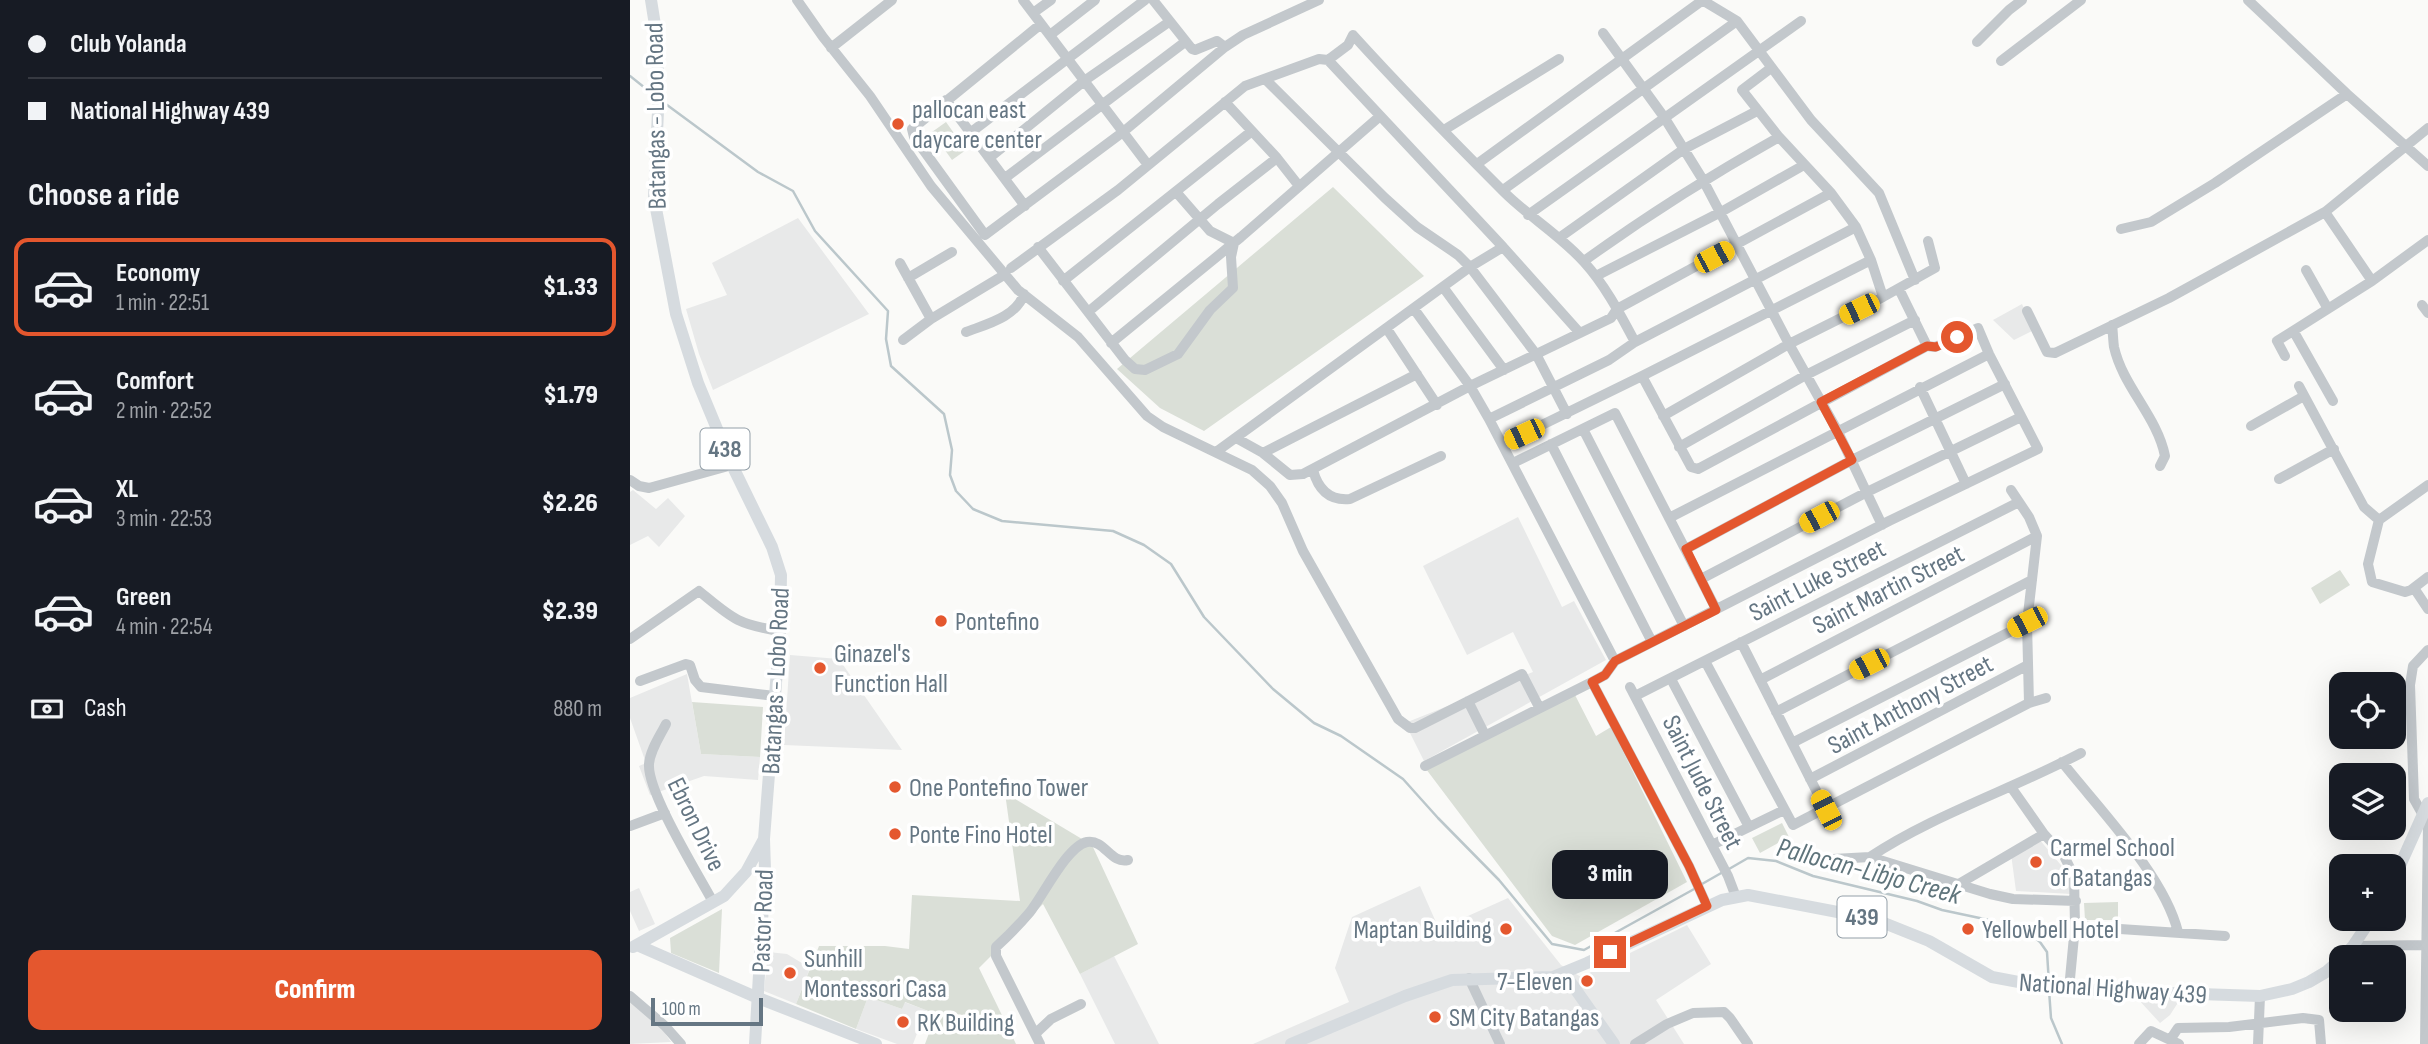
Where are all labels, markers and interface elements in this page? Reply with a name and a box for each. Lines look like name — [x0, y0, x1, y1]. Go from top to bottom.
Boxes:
street label: Batangas - Lobo Road — [639, 22, 674, 210]
text: Club Yolanda — [70, 29, 187, 60]
place label: pallocan east daycare center — [912, 95, 1042, 156]
text: National Highway 439 — [70, 96, 270, 127]
marker: pallocan east daycare center — [890, 116, 906, 132]
text: Choose a ride — [28, 176, 180, 215]
car — [1691, 238, 1738, 276]
icon: car — [32, 256, 95, 319]
text: Economy — [116, 258, 200, 289]
text: $1.33 — [543, 272, 598, 303]
text: 1 min · 22:51 — [116, 289, 209, 317]
car — [1836, 290, 1883, 328]
route start — [1941, 321, 1973, 353]
icon: car — [32, 364, 95, 427]
text: Comfort — [116, 366, 194, 397]
text: $1.79 — [544, 380, 598, 411]
text: 2 min · 22:52 — [116, 397, 212, 425]
car — [1501, 416, 1548, 452]
road number: 438 — [700, 428, 749, 470]
icon: car — [32, 472, 95, 535]
text: XL — [116, 474, 138, 505]
text: $2.26 — [542, 488, 598, 519]
car — [1796, 498, 1843, 536]
text: 3 min · 22:53 — [116, 505, 212, 533]
street label: Saint Luke Street — [1744, 534, 1891, 629]
street label: Saint Martin Street — [1808, 539, 1969, 642]
icon: car — [32, 580, 95, 643]
text: Green — [116, 582, 171, 613]
street label: Batangas - Lobo Road — [756, 587, 797, 775]
text: $2.39 — [542, 596, 598, 627]
car — [2004, 603, 2051, 641]
place label: Pontefino — [955, 607, 1040, 638]
text: 4 min · 22:54 — [116, 613, 212, 641]
marker: Pontefino — [933, 613, 949, 629]
place label: Ginazel's Function Hall — [834, 639, 948, 700]
car — [1846, 645, 1893, 683]
street label: Saint Anthony Street — [1823, 649, 1998, 762]
marker: Ginazel's Function Hall — [812, 660, 828, 676]
map controls — [2329, 672, 2406, 1022]
button: locate — [2329, 672, 2406, 749]
icon: cash — [28, 690, 66, 728]
text: Cash — [84, 693, 127, 724]
text: 880 m — [553, 695, 602, 723]
street label: Saint Jude Street — [1655, 711, 1749, 855]
button: layers — [2329, 763, 2406, 840]
street label: Ebron Drive — [660, 773, 732, 876]
place label: One Pontefino Tower — [909, 773, 1089, 804]
marker: One Pontefino Tower — [887, 779, 903, 795]
car — [1808, 787, 1845, 833]
place label: Ponte Fino Hotel — [909, 820, 1053, 851]
marker: Ponte Fino Hotel — [887, 826, 903, 842]
water label: Pallocan-Libjo Creek — [1773, 831, 1966, 912]
place label: Carmel School of Batangas — [2050, 833, 2175, 894]
callout: 3 min — [1552, 850, 1668, 900]
marker: Carmel School of Batangas — [2028, 854, 2044, 870]
button: + — [2329, 854, 2406, 931]
text: 3 min — [1588, 860, 1632, 888]
street label: Pastor Road — [746, 869, 781, 973]
road number: 439 — [1838, 897, 1886, 937]
place label: Maptan Building — [1353, 915, 1492, 946]
place label: Yellowbell Hotel — [1982, 915, 2119, 946]
marker: Maptan Building — [1498, 921, 1514, 937]
marker: Yellowbell Hotel — [1960, 921, 1976, 937]
route end — [1594, 936, 1626, 968]
place label: Sunhill Montessori Casa — [804, 944, 947, 1005]
button: − — [2329, 945, 2406, 1022]
button: Confirm — [28, 950, 602, 1030]
marker: Sunhill Montessori Casa — [782, 965, 798, 981]
place label: 7-Eleven — [1497, 967, 1573, 998]
street label: National Highway 439 — [2018, 967, 2208, 1012]
marker: 7-Eleven — [1579, 973, 1595, 989]
scale bar — [651, 995, 763, 1027]
text: 100 m — [662, 998, 701, 1021]
place label: SM City Batangas — [1449, 1003, 1599, 1034]
place label: RK Building — [917, 1008, 1014, 1039]
marker: SM City Batangas — [1427, 1009, 1443, 1025]
marker: RK Building — [895, 1014, 911, 1030]

